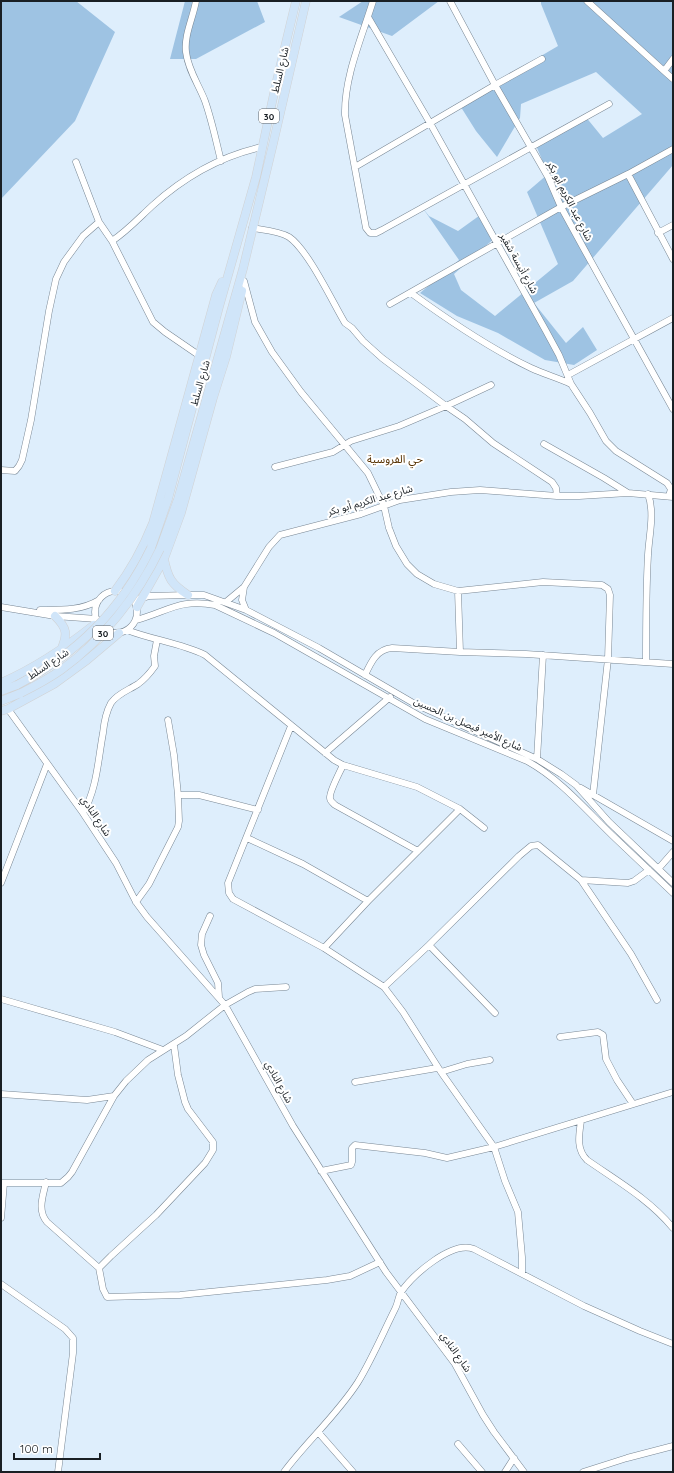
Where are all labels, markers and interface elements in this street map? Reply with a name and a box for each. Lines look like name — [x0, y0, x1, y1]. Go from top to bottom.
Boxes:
street label: شارع السلط — [268, 45, 293, 95]
road number: 30 — [259, 109, 279, 123]
street label: شارع عبد الكريم أبو بكر — [543, 158, 596, 244]
street label: شارع أنيسة شقير — [496, 229, 541, 296]
street label: شارع السلط — [187, 358, 214, 408]
district label: حي الفروسية — [367, 452, 423, 469]
street label: شارع عبد الكريم أبو بكر — [325, 482, 415, 520]
road number: 30 — [93, 626, 113, 640]
street label: شارع السلط — [25, 645, 72, 683]
street label: شارع الأمير فيصل بن الحسين — [411, 694, 524, 755]
street label: شارع النادي — [77, 793, 114, 840]
street label: شارع النادي — [261, 1059, 296, 1106]
street label: شارع النادي — [436, 1329, 475, 1375]
scale bar — [14, 1435, 100, 1461]
text: 100 m — [20, 1441, 53, 1456]

